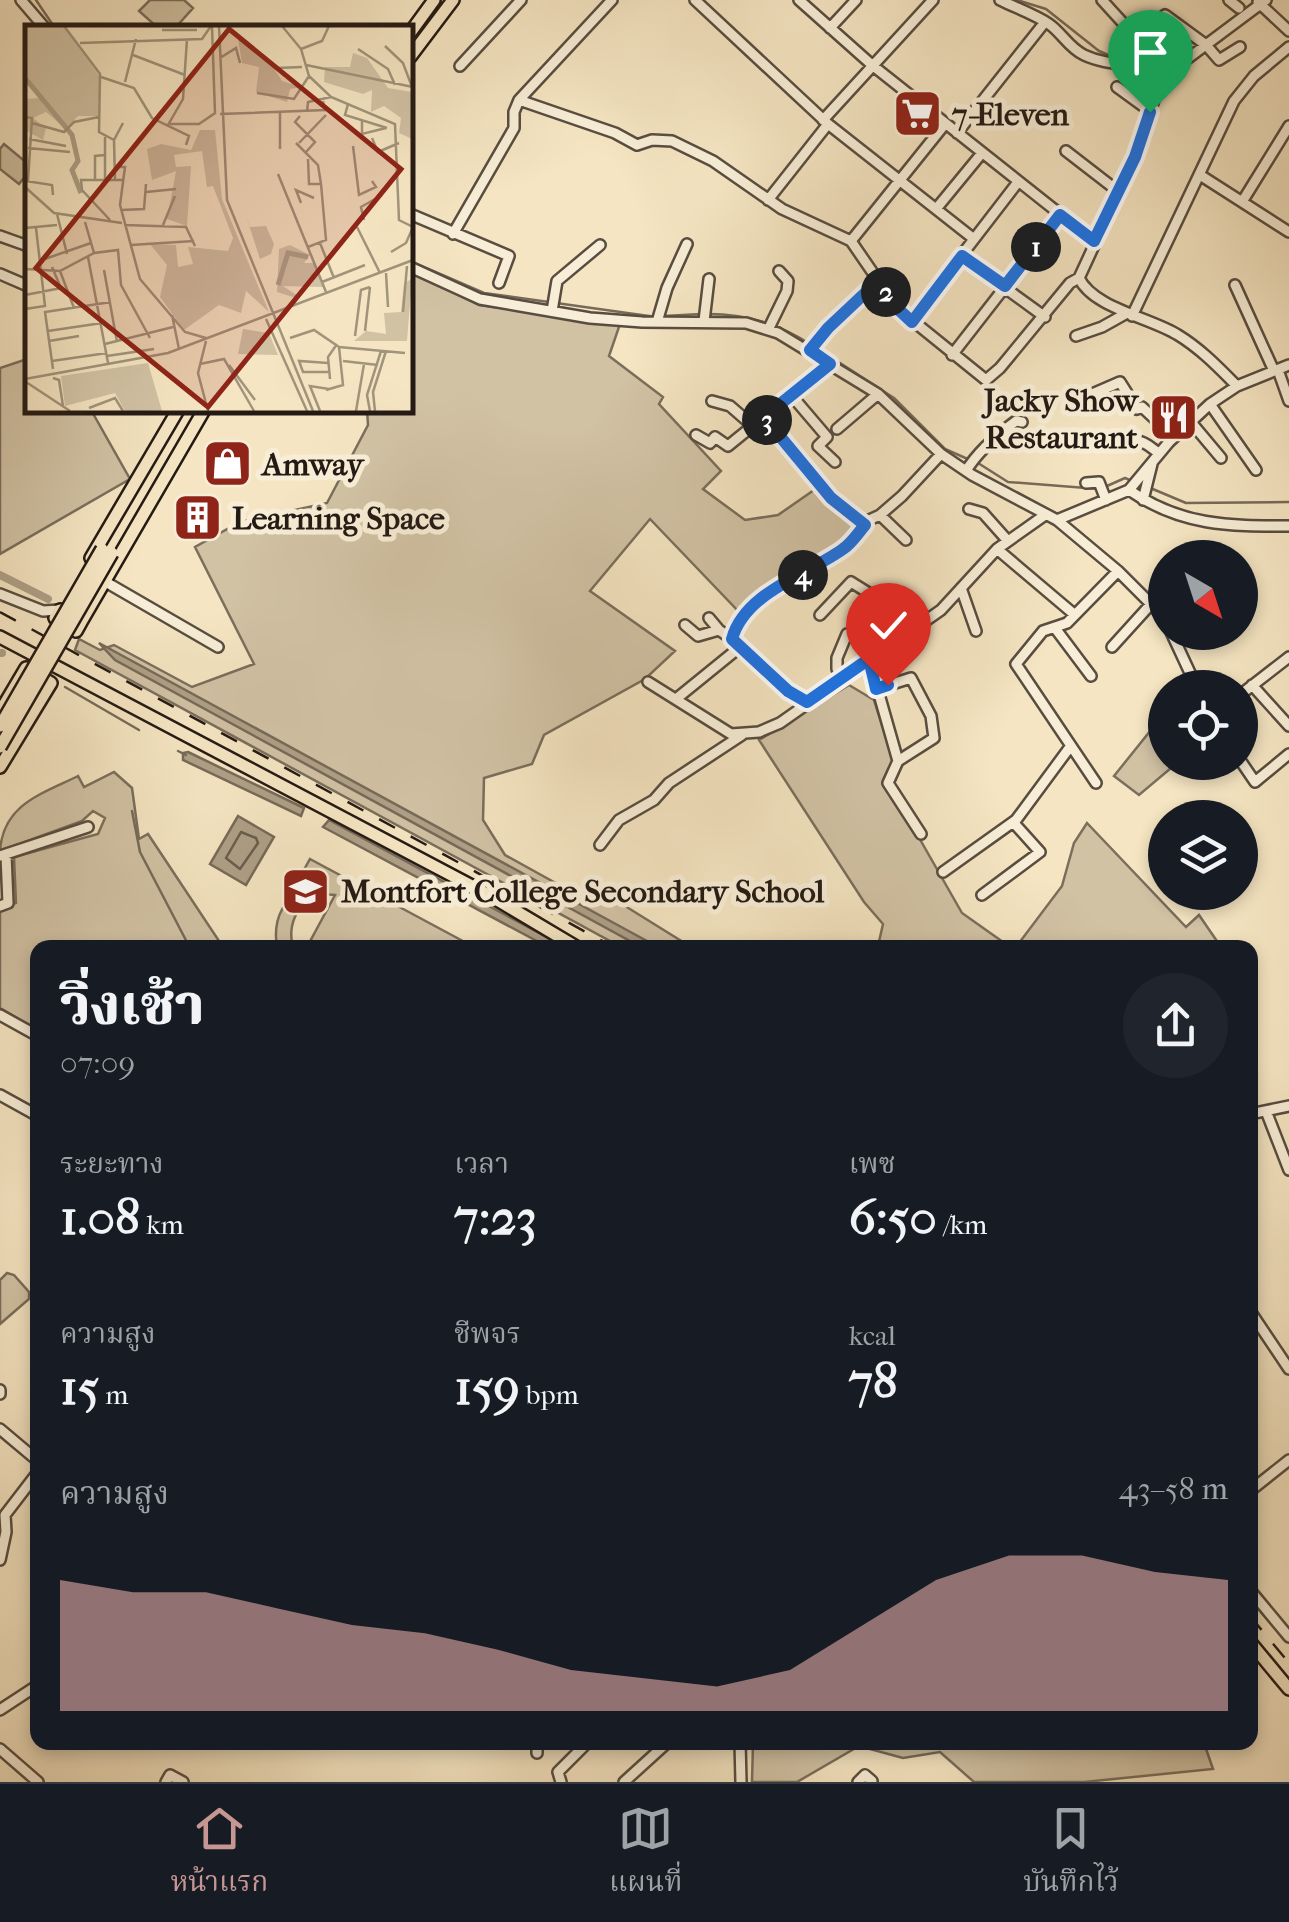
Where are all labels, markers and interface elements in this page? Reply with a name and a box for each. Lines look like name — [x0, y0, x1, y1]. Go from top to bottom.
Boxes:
pin — [1108, 10, 1193, 113]
inset map — [25, 25, 412, 412]
icon: arrive — [1123, 25, 1178, 80]
supermarket icon: 7-Eleven — [891, 88, 943, 140]
place label: 7-Eleven — [951, 96, 1070, 133]
pin: 1 — [1011, 222, 1061, 272]
text: 1 — [1031, 230, 1041, 263]
pin: 2 — [861, 267, 911, 317]
text: 2 — [879, 275, 893, 308]
place label: Jacky Show Restaurant — [981, 382, 1139, 456]
restaurant icon: Jacky Show Restaurant — [1147, 392, 1199, 444]
pin: 3 — [742, 395, 792, 445]
text: 3 — [761, 403, 773, 436]
shop icon: Amway — [201, 438, 253, 490]
place label: Amway — [260, 446, 365, 483]
building icon: Learning Space — [171, 492, 223, 544]
place label: Learning Space — [232, 500, 445, 537]
north arrow — [1148, 540, 1258, 650]
map controls — [1148, 540, 1258, 910]
pin: 4 — [778, 550, 828, 600]
text: 4 — [795, 558, 811, 591]
pin — [846, 583, 931, 686]
icon: check — [861, 598, 916, 653]
button: locate — [1148, 670, 1258, 780]
button: layers — [1148, 800, 1258, 910]
school or university icon: Montfort College Secondary School — [280, 865, 332, 917]
place label: Montfort College Secondary School — [341, 873, 824, 910]
button: share — [1123, 973, 1228, 1078]
text: วิ่งเช้า — [60, 974, 204, 1038]
text: 07:09 — [60, 1044, 135, 1081]
text: ระยะทาง — [60, 1147, 164, 1180]
text: เวลา — [454, 1147, 509, 1180]
text: เพซ — [849, 1147, 895, 1180]
text: 1.08 — [60, 1188, 140, 1247]
text: 7:23 — [454, 1188, 537, 1247]
text: 6:50 — [849, 1188, 937, 1247]
text: km — [140, 1208, 184, 1241]
text: /km — [937, 1208, 987, 1241]
text: ความสูง — [60, 1317, 155, 1350]
text: ชีพจร — [454, 1317, 521, 1350]
text: kcal — [849, 1319, 896, 1352]
text: 78 — [849, 1352, 898, 1411]
text: 15 — [60, 1358, 99, 1417]
text: 159 — [454, 1358, 520, 1417]
text: m — [99, 1378, 129, 1411]
text: bpm — [520, 1378, 579, 1411]
text: 43–58 m — [1119, 1470, 1228, 1507]
text: ความสูง — [60, 1475, 169, 1512]
tab: หน้าแรก — [170, 1801, 268, 1906]
tab: แผนที่ — [609, 1801, 682, 1906]
tab: บันทึกไว้ — [1023, 1801, 1119, 1906]

